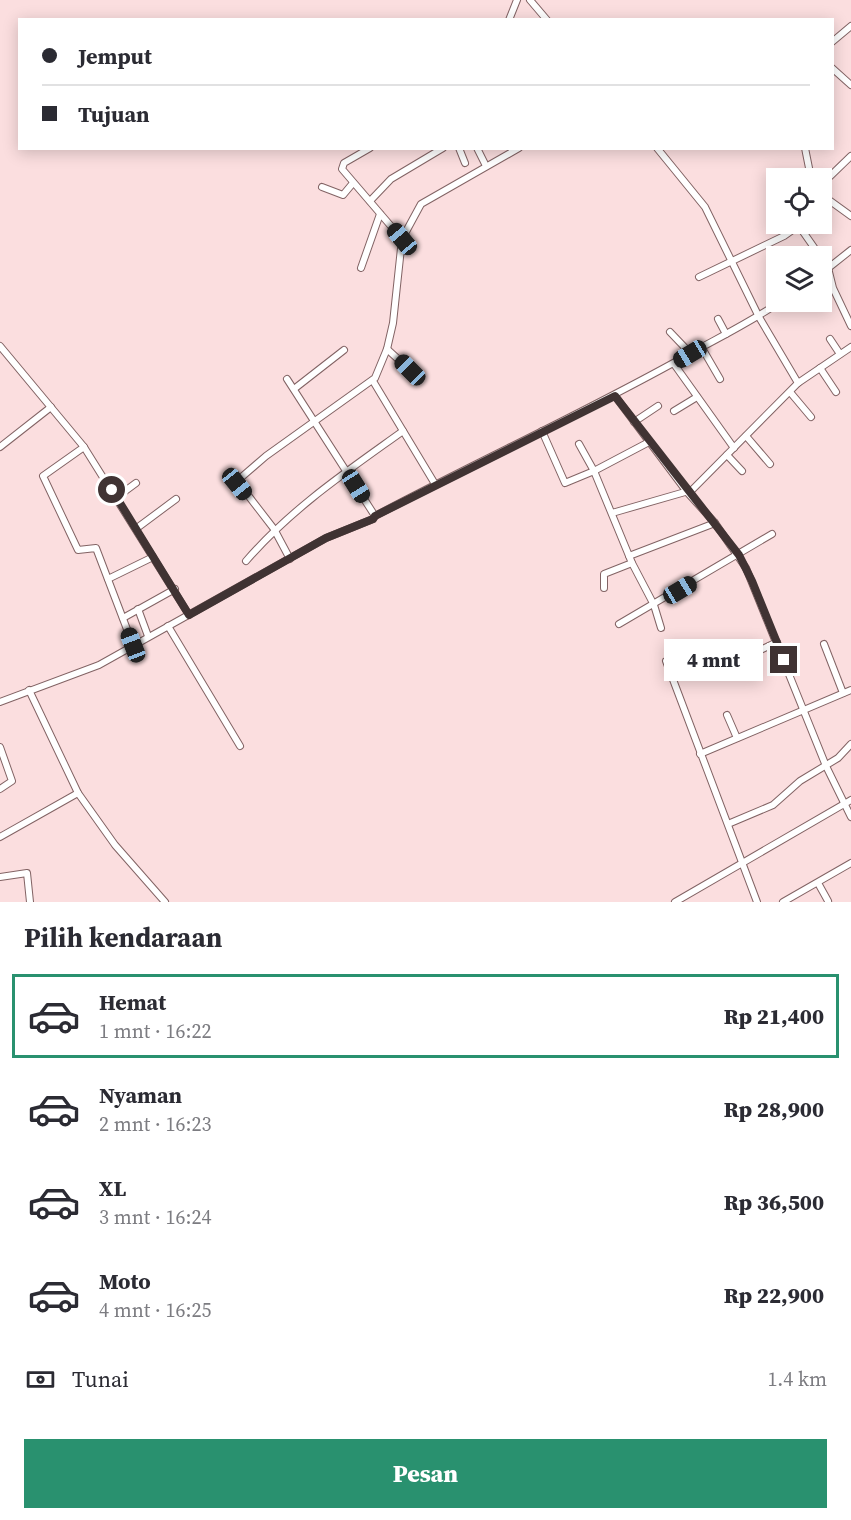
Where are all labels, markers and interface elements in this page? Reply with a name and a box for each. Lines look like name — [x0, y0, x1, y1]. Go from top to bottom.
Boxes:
text: Jemput — [78, 41, 152, 71]
text: Tujuan — [78, 99, 150, 129]
map controls — [766, 168, 832, 312]
button: locate — [766, 168, 832, 234]
car — [384, 219, 420, 259]
button: layers — [766, 246, 832, 312]
car — [670, 337, 710, 371]
car — [391, 351, 429, 389]
car — [219, 464, 255, 504]
car — [339, 466, 373, 506]
route start — [98, 476, 125, 503]
car — [660, 573, 700, 607]
car — [118, 625, 148, 665]
callout: 4 mnt — [664, 639, 763, 681]
text: 4 mnt — [687, 646, 740, 674]
route end — [770, 646, 797, 673]
text: Pilih kendaraan — [24, 919, 222, 956]
text: Hemat — [99, 987, 166, 1017]
icon: car — [27, 989, 81, 1043]
text: Rp 21,400 — [724, 1001, 824, 1031]
text: 1 mnt · 16:22 — [99, 1017, 212, 1045]
text: Nyaman — [99, 1080, 182, 1110]
icon: car — [27, 1082, 81, 1136]
text: Rp 28,900 — [724, 1094, 824, 1124]
text: 2 mnt · 16:23 — [99, 1110, 212, 1138]
text: XL — [99, 1173, 126, 1203]
icon: car — [27, 1175, 81, 1229]
text: Rp 36,500 — [724, 1187, 824, 1217]
text: 3 mnt · 16:24 — [99, 1203, 212, 1231]
text: Moto — [99, 1266, 151, 1296]
icon: car — [27, 1268, 81, 1322]
text: Rp 22,900 — [724, 1280, 824, 1310]
text: 4 mnt · 16:25 — [99, 1296, 212, 1324]
icon: cash — [24, 1363, 57, 1396]
text: Tunai — [72, 1364, 129, 1394]
text: 1.4 km — [767, 1365, 827, 1393]
button: Pesan — [24, 1439, 827, 1508]

